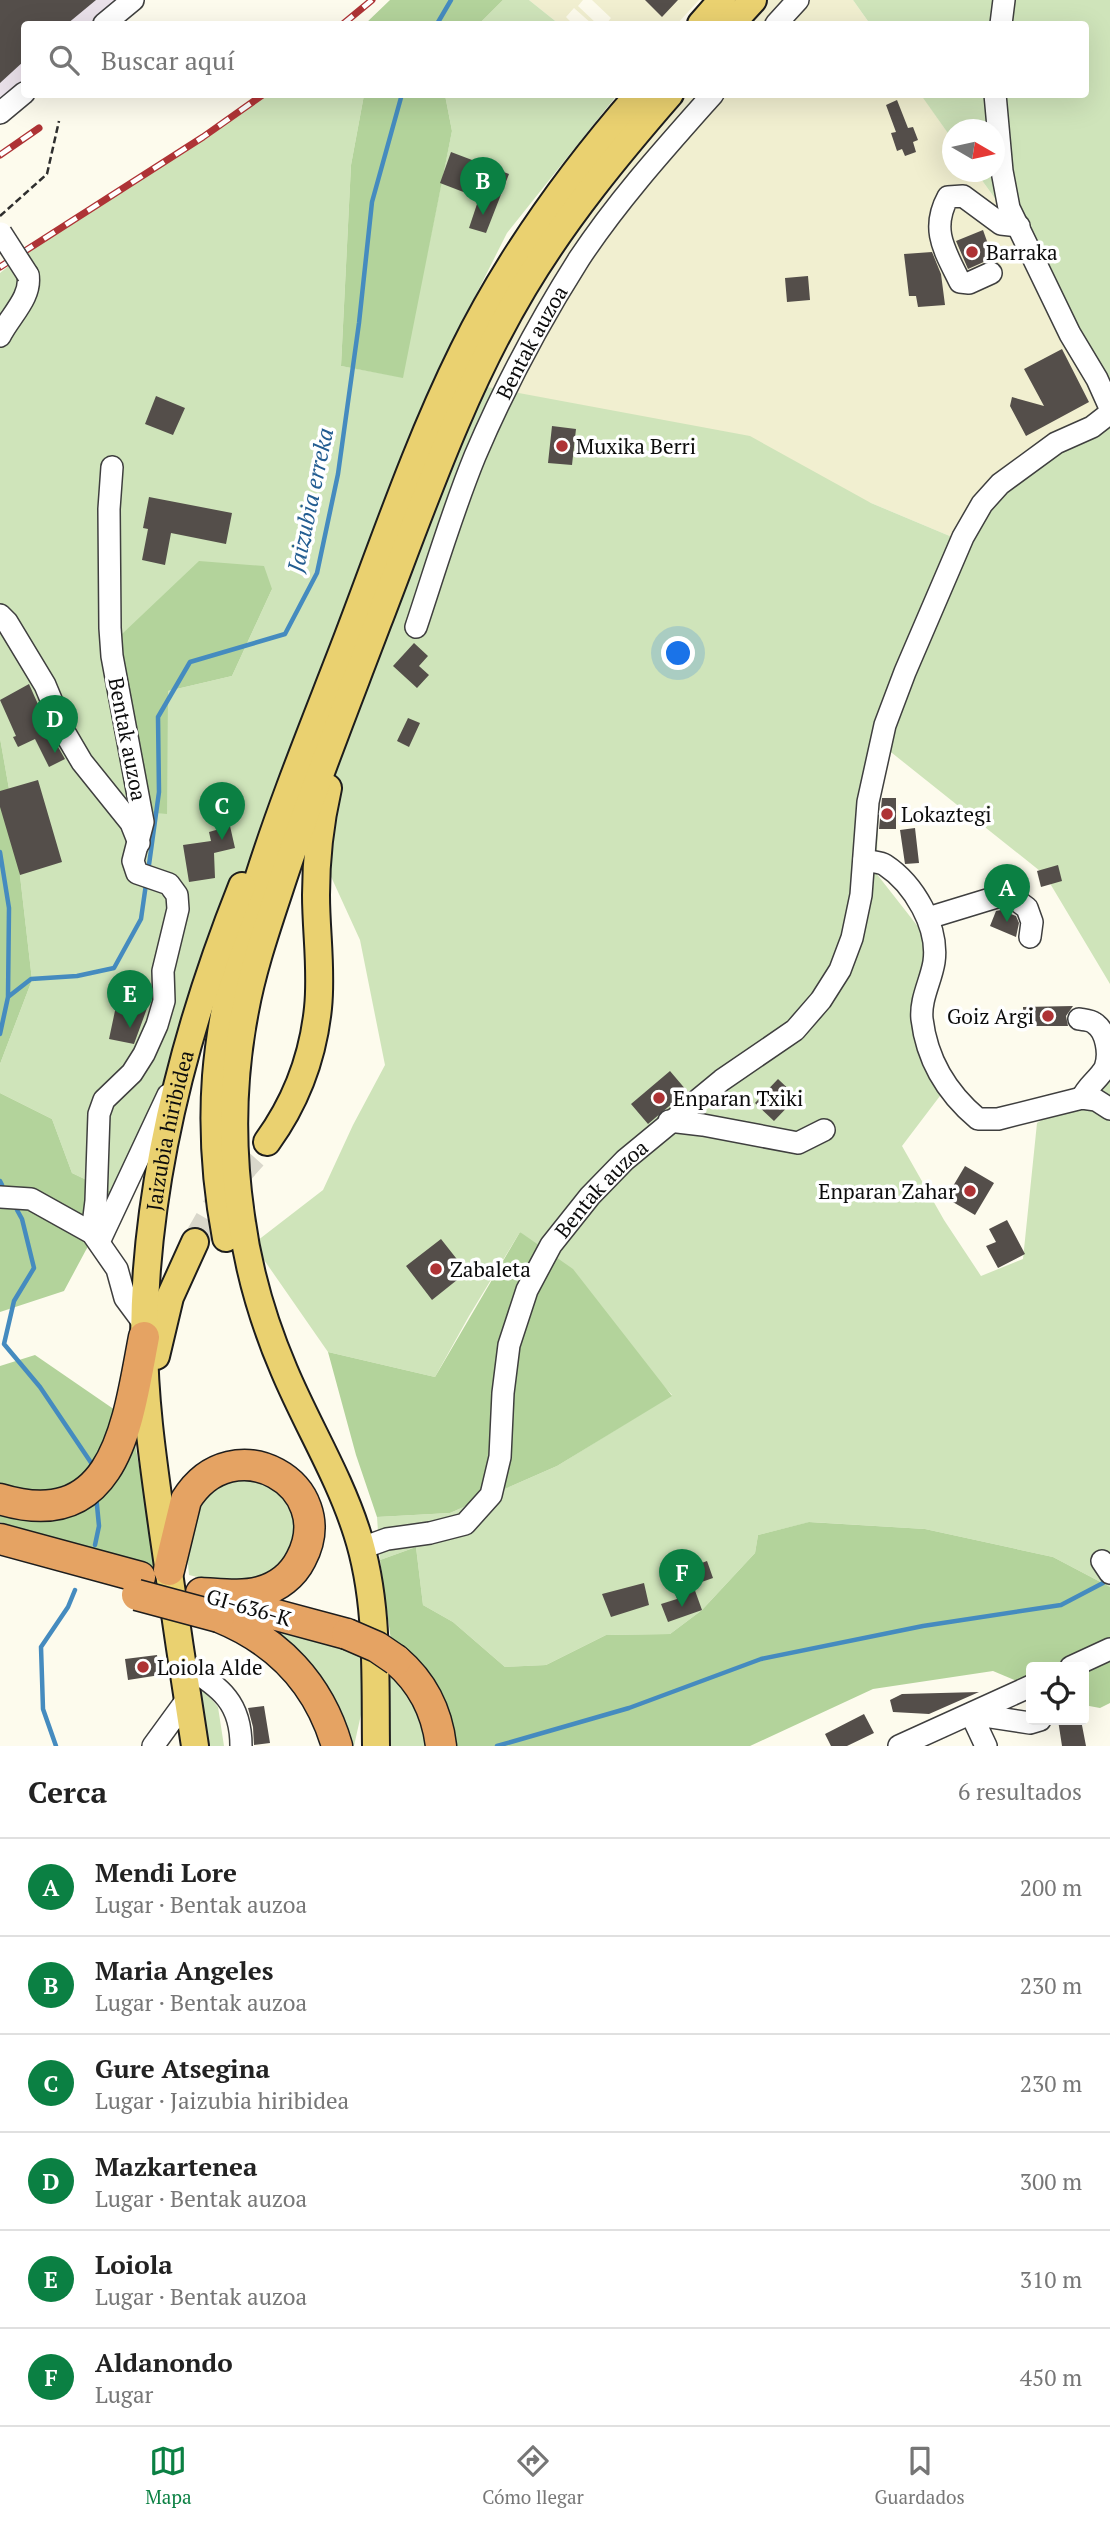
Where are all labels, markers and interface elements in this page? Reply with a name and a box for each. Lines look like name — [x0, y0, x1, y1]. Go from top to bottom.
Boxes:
search box — [21, 21, 1089, 98]
icon: search — [45, 41, 83, 79]
text: Buscar aquí — [101, 43, 235, 77]
north arrow — [942, 119, 1005, 182]
pin: B — [460, 157, 506, 215]
place label: Barraka — [986, 238, 1058, 266]
marker: Barraka — [964, 244, 980, 260]
street label: Bentak auzoa — [489, 280, 574, 404]
water label: Jaizubia erreka — [279, 425, 340, 576]
place label: Muxika Berri — [576, 432, 696, 460]
marker: Muxika Berri — [554, 438, 570, 454]
your location — [661, 636, 695, 670]
street label: Bentak auzoa — [102, 675, 154, 803]
pin: D — [32, 695, 78, 753]
pin: C — [199, 782, 245, 840]
place label: Lokaztegi — [901, 800, 992, 828]
marker: Lokaztegi — [879, 806, 895, 822]
pin: A — [984, 864, 1030, 922]
pin: E — [107, 970, 153, 1028]
place label: Goiz Argi — [947, 1002, 1034, 1030]
marker: Goiz Argi — [1040, 1008, 1056, 1024]
street label: Jaizubia hiribidea — [139, 1047, 200, 1213]
place label: Enparan Txiki — [673, 1084, 803, 1112]
marker: Enparan Txiki — [651, 1090, 667, 1106]
street label: Bentak auzoa — [548, 1133, 654, 1244]
place label: Enparan Zahar — [818, 1177, 956, 1205]
marker: Enparan Zahar — [962, 1183, 978, 1199]
place label: Zabaleta — [450, 1255, 531, 1283]
marker: Zabaleta — [428, 1261, 444, 1277]
pin: F — [659, 1549, 705, 1607]
street label: GI-636-K — [203, 1582, 295, 1633]
place label: Loiola Alde — [157, 1653, 263, 1681]
marker: Loiola Alde — [135, 1659, 151, 1675]
map controls — [1026, 1662, 1089, 1725]
button: locate — [1026, 1662, 1089, 1725]
text: Cerca — [28, 1772, 107, 1812]
text: 6 resultados — [958, 1776, 1082, 1807]
text: Mendi Lore — [95, 1855, 237, 1889]
text: A — [43, 1872, 59, 1903]
text: 200 m — [1020, 1872, 1082, 1903]
text: Lugar · Bentak auzoa — [95, 1889, 307, 1920]
text: Maria Angeles — [95, 1953, 273, 1987]
text: B — [44, 1970, 58, 2001]
text: 230 m — [1020, 1970, 1082, 2001]
text: Lugar · Bentak auzoa — [95, 1987, 307, 2018]
text: Gure Atsegina — [95, 2051, 270, 2085]
text: C — [44, 2068, 59, 2099]
text: 230 m — [1020, 2068, 1082, 2099]
text: Lugar · Jaizubia hiribidea — [95, 2085, 349, 2116]
text: Mazkartenea — [95, 2149, 257, 2183]
text: D — [43, 2166, 59, 2197]
text: 300 m — [1020, 2166, 1082, 2197]
text: Lugar · Bentak auzoa — [95, 2183, 307, 2214]
text: Loiola — [95, 2247, 173, 2281]
text: E — [44, 2264, 58, 2295]
text: 310 m — [1020, 2264, 1082, 2295]
text: Lugar · Bentak auzoa — [95, 2281, 307, 2312]
text: Aldanondo — [95, 2345, 233, 2379]
text: F — [44, 2362, 58, 2393]
text: 450 m — [1020, 2362, 1082, 2393]
text: Lugar — [95, 2379, 153, 2410]
tab: Mapa — [145, 2442, 192, 2509]
tab: Cómo llegar — [482, 2442, 584, 2509]
tab: Guardados — [874, 2442, 965, 2509]

